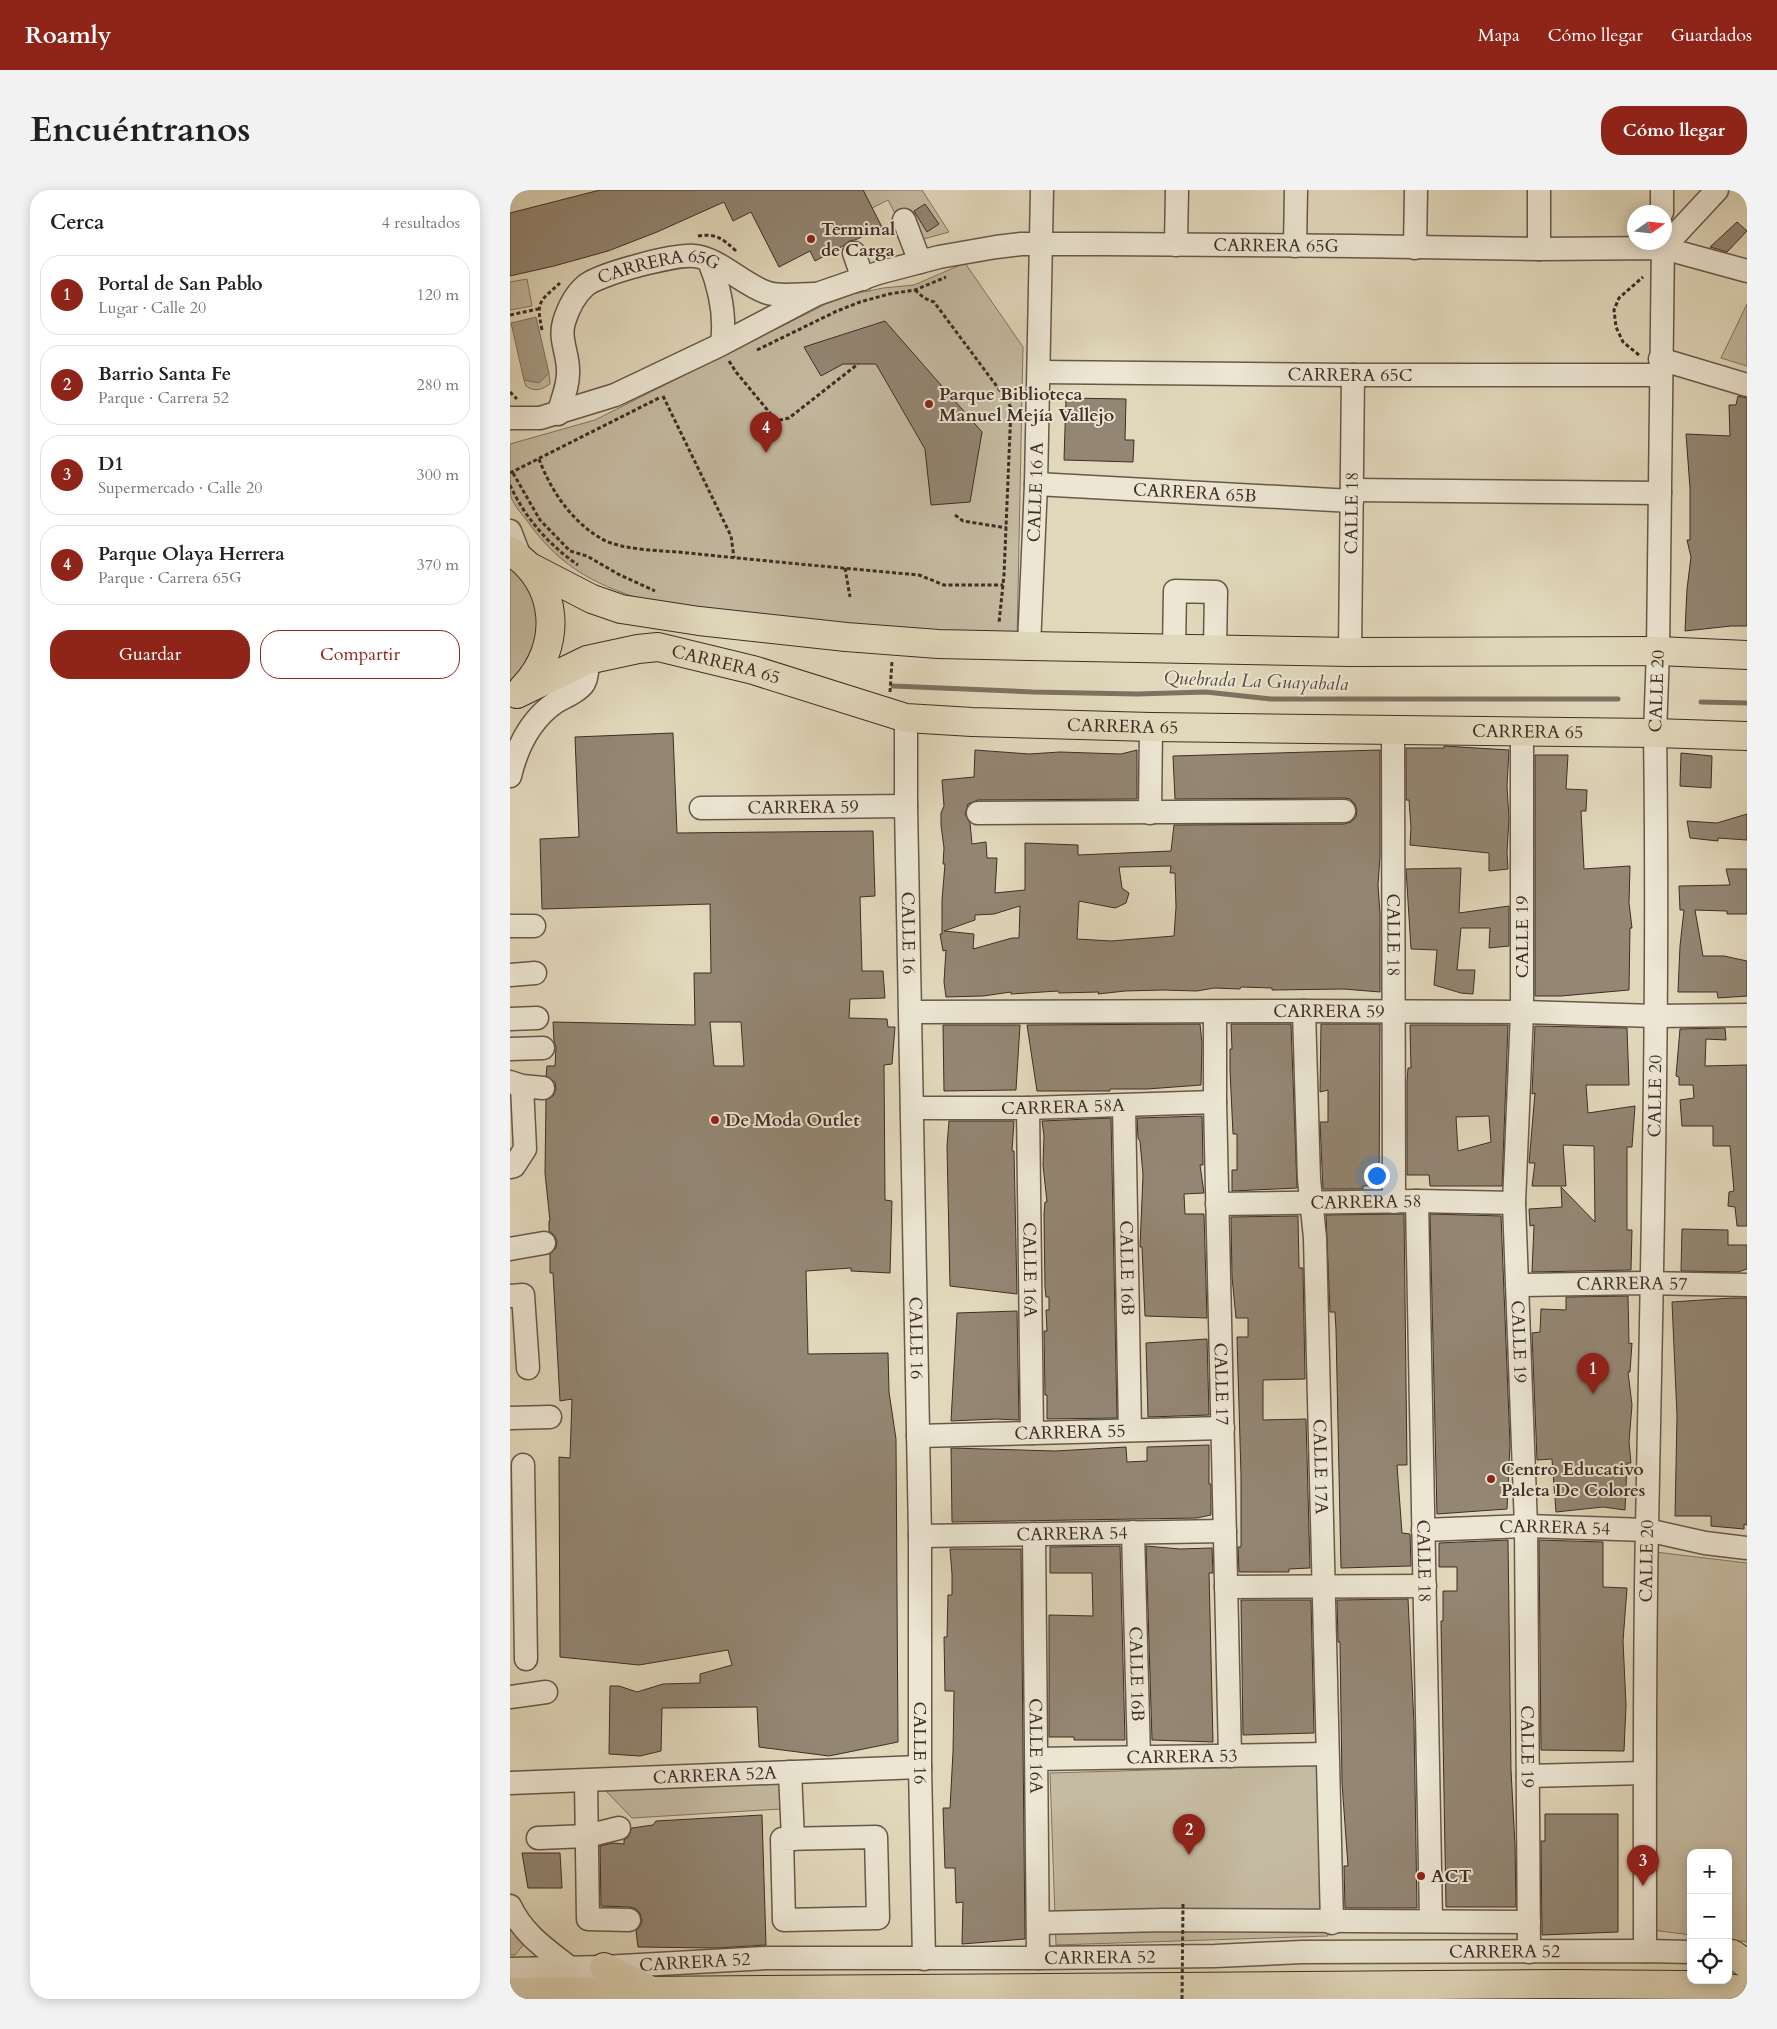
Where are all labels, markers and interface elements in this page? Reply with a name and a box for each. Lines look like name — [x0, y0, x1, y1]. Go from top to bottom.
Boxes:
text: Roamly — [25, 19, 111, 52]
text: Mapa — [1478, 23, 1520, 48]
text: Cómo llegar — [1548, 23, 1643, 48]
text: Guardados — [1671, 23, 1752, 48]
text: Encuéntranos — [30, 106, 251, 154]
button: Cómo llegar — [1601, 106, 1747, 155]
north arrow — [1627, 205, 1672, 250]
text: Cerca — [50, 208, 104, 237]
text: 4 resultados — [382, 212, 460, 234]
place label: Terminal de Carga — [821, 217, 895, 263]
street label: CARRERA 65G — [1213, 232, 1339, 258]
marker: Terminal de Carga — [805, 233, 817, 245]
street label: CARRERA 65G — [594, 243, 724, 290]
text: Portal de San Pablo — [98, 271, 263, 297]
text: 1 — [63, 284, 71, 306]
text: 120 m — [417, 284, 459, 306]
text: Lugar · Calle 20 — [98, 297, 206, 319]
text: Barrio Santa Fe — [98, 361, 231, 387]
street label: CARRERA 65C — [1287, 362, 1413, 388]
text: 2 — [63, 374, 71, 396]
text: 280 m — [417, 374, 459, 396]
place label: Parque Biblioteca Manuel Mejía Vallejo — [939, 382, 1114, 428]
text: Parque · Carrera 52 — [98, 387, 229, 409]
marker: Parque Biblioteca Manuel Mejía Vallejo — [923, 398, 935, 410]
pin: 4 — [750, 412, 782, 453]
street label: CALLE 16 A — [1021, 441, 1049, 543]
text: D1 — [98, 451, 124, 477]
text: 3 — [63, 464, 71, 486]
text: 300 m — [417, 464, 459, 486]
street label: CALLE 18 — [1339, 471, 1364, 555]
text: Supermercado · Calle 20 — [98, 477, 262, 499]
street label: CARRERA 65B — [1132, 477, 1257, 508]
text: Parque Olaya Herrera — [98, 541, 285, 567]
text: 4 — [63, 554, 71, 576]
text: 370 m — [417, 554, 459, 576]
text: Parque · Carrera 65G — [98, 567, 242, 589]
button: Guardar — [50, 630, 250, 679]
button: Compartir — [260, 630, 460, 679]
street label: CARRERA 65 — [669, 638, 783, 690]
street label: CALLE 20 — [1643, 649, 1671, 733]
water label: Quebrada La Guayabala — [1163, 665, 1349, 697]
street label: CARRERA 65 — [1067, 712, 1178, 740]
street label: CARRERA 65 — [1472, 718, 1583, 745]
street label: CARRERA 59 — [747, 794, 859, 820]
street label: CALLE 16 — [895, 891, 922, 975]
street label: CALLE 18 — [1381, 894, 1406, 976]
street label: CALLE 19 — [1510, 896, 1535, 978]
street label: CARRERA 59 — [1273, 998, 1385, 1024]
street label: CALLE 20 — [1642, 1055, 1668, 1138]
street label: CARRERA 58A — [1001, 1092, 1126, 1121]
place label: De Moda Outlet — [725, 1108, 860, 1133]
marker: De Moda Outlet — [709, 1114, 721, 1126]
your location — [1364, 1163, 1390, 1189]
street label: CARRERA 58 — [1310, 1188, 1422, 1215]
street label: CALLE 16B — [1114, 1220, 1140, 1316]
street label: CALLE 16A — [1017, 1222, 1043, 1318]
street label: CARRERA 57 — [1576, 1270, 1688, 1297]
street label: CALLE 16 — [903, 1296, 929, 1380]
street label: CALLE 19 — [1505, 1300, 1533, 1384]
street label: CALLE 17 — [1208, 1342, 1235, 1426]
pin: 1 — [1577, 1353, 1609, 1394]
street label: CARRERA 55 — [1014, 1418, 1126, 1446]
street label: CALLE 17A — [1307, 1418, 1334, 1515]
place label: Centro Educativo Paleta De Colores — [1501, 1457, 1646, 1503]
marker: Centro Educativo Paleta De Colores — [1485, 1473, 1497, 1485]
street label: CARRERA 54 — [1499, 1514, 1611, 1541]
street label: CALLE 18 — [1411, 1519, 1437, 1603]
street label: CALLE 20 — [1633, 1519, 1660, 1603]
street label: CARRERA 54 — [1016, 1520, 1128, 1547]
street label: CALLE 16B — [1123, 1626, 1151, 1722]
street label: CALLE 16A — [1023, 1698, 1049, 1794]
street label: CALLE 16 — [907, 1701, 933, 1785]
street label: CALLE 19 — [1515, 1705, 1540, 1788]
street label: CARRERA 53 — [1126, 1743, 1238, 1770]
street label: CARRERA 52A — [652, 1760, 778, 1790]
pin: 2 — [1173, 1814, 1205, 1855]
pin: 3 — [1627, 1845, 1659, 1886]
map controls — [1687, 1849, 1732, 1984]
button: + — [1687, 1849, 1732, 1894]
place label: ACT — [1431, 1864, 1472, 1889]
marker: ACT — [1415, 1870, 1427, 1882]
button: − — [1687, 1894, 1732, 1939]
street label: CARRERA 52 — [1449, 1939, 1560, 1964]
button: locate — [1687, 1939, 1732, 1984]
street label: CARRERA 52 — [1044, 1944, 1155, 1970]
street label: CARRERA 52 — [639, 1946, 751, 1978]

